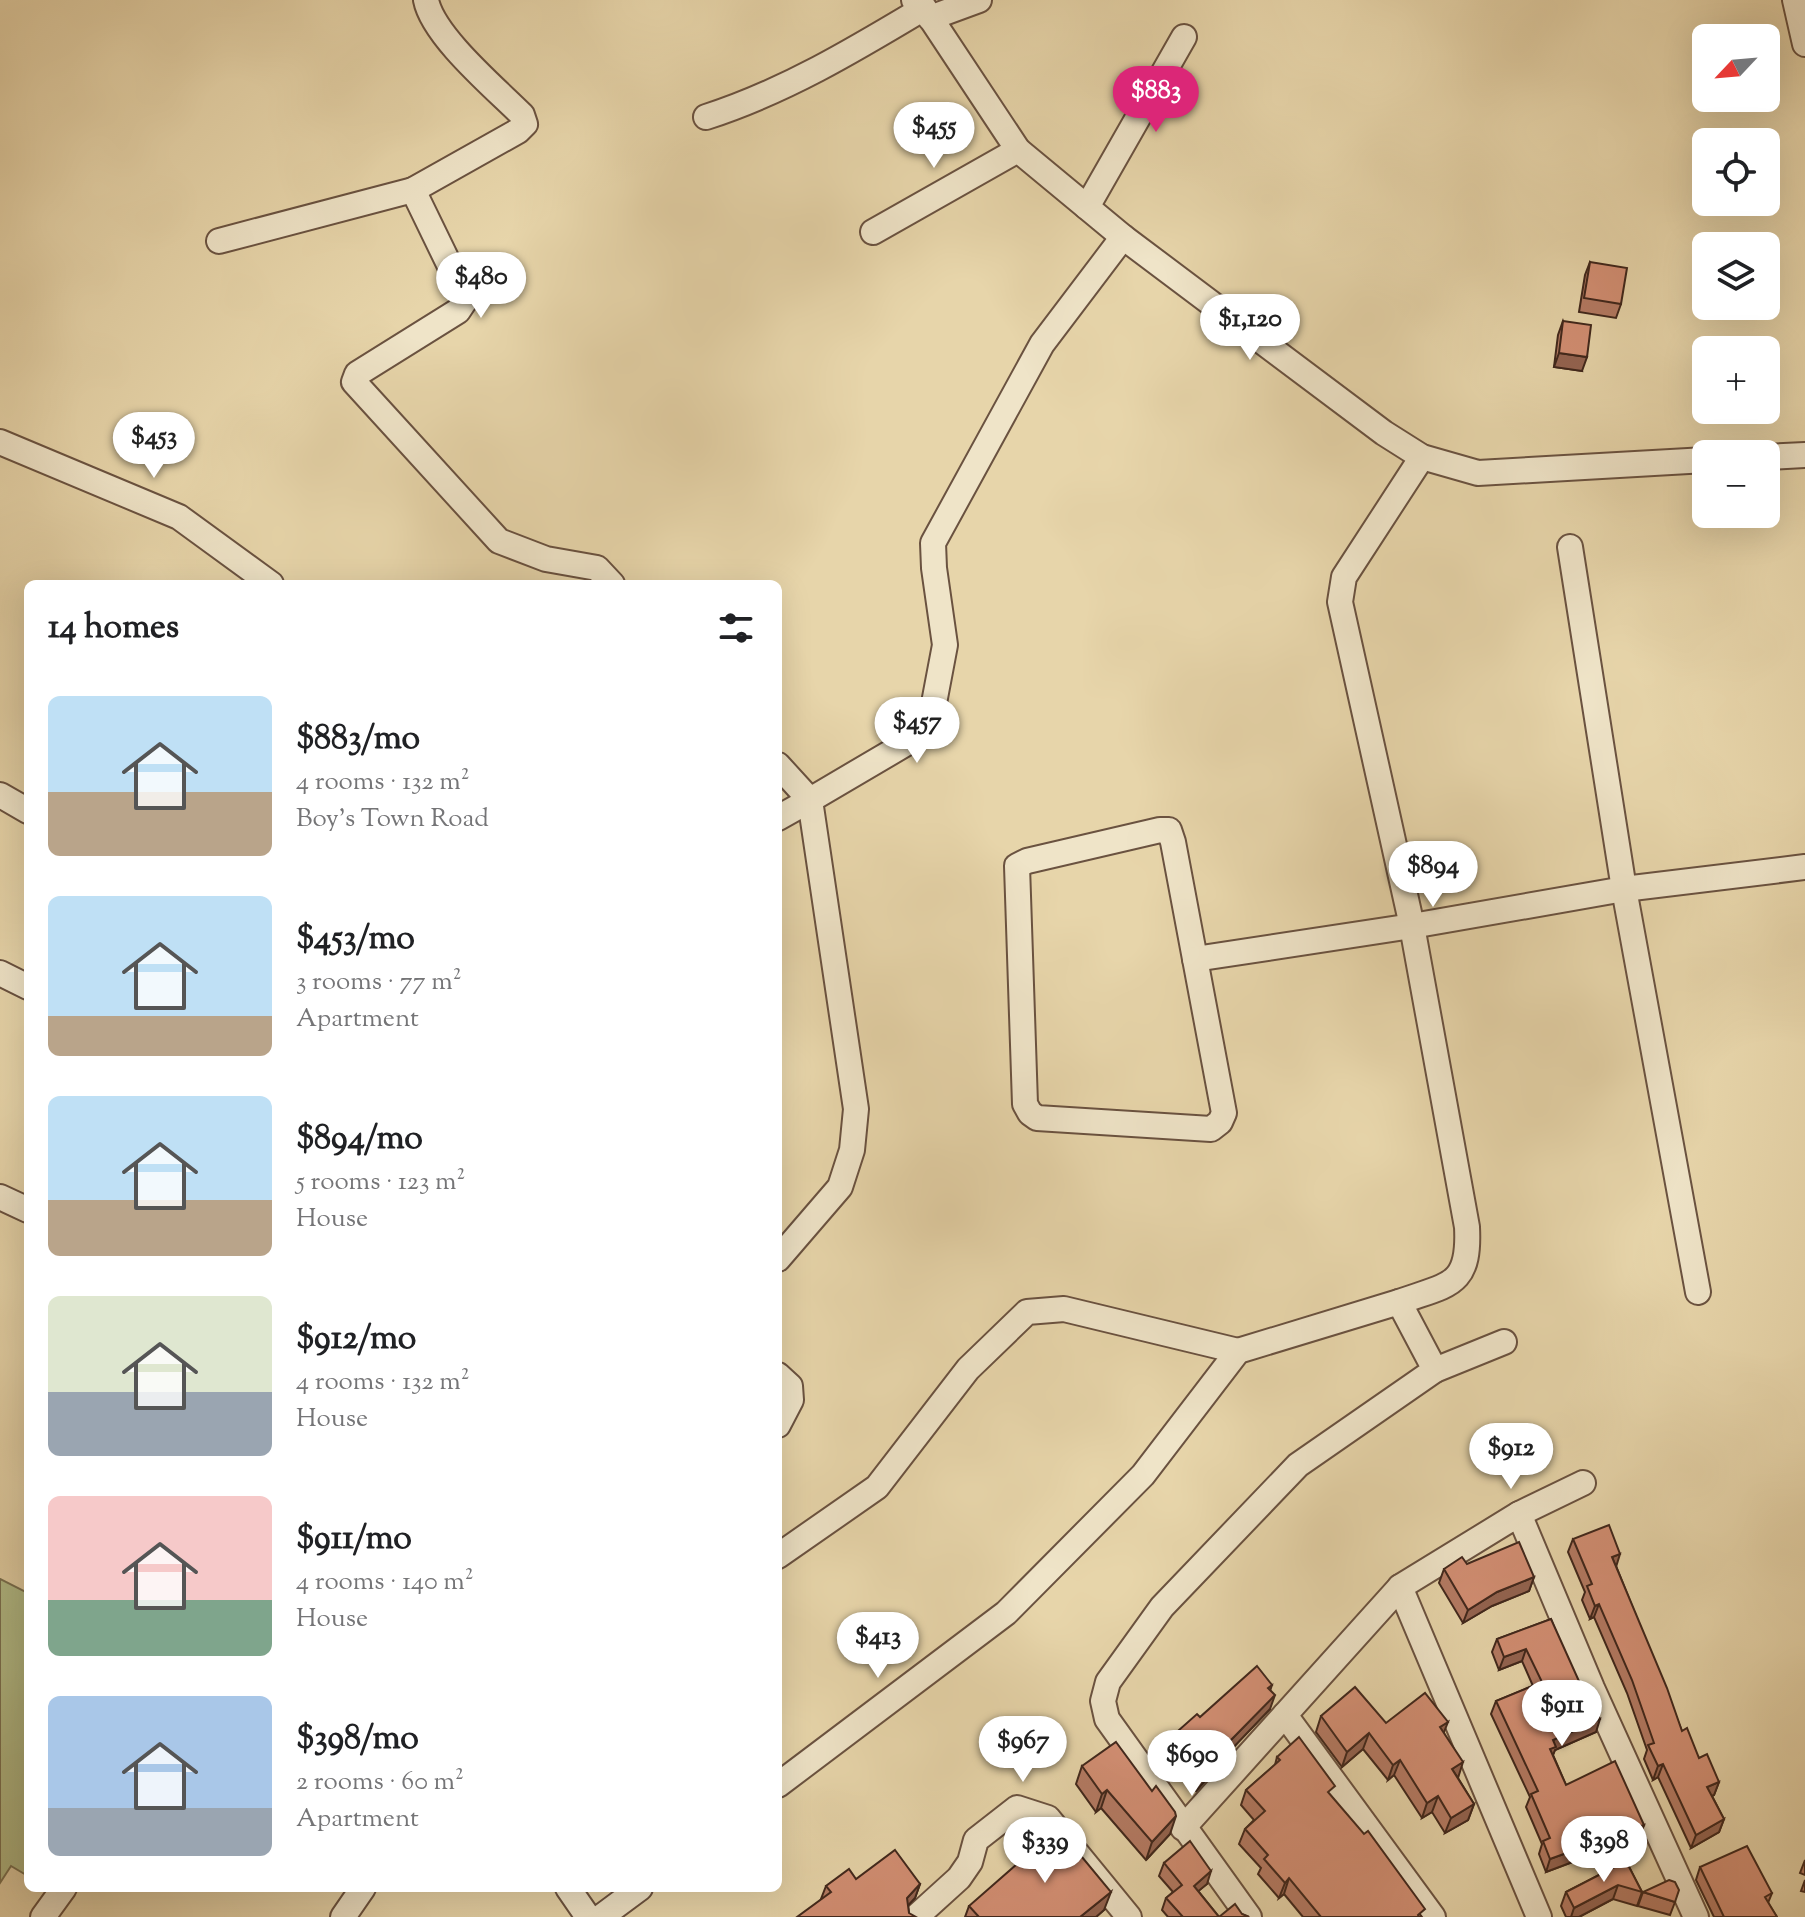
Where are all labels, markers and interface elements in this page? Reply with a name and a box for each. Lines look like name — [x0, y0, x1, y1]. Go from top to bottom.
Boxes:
north arrow — [1692, 24, 1780, 112]
map controls — [1692, 24, 1780, 528]
pin: $883 — [1109, 66, 1203, 134]
text: $883 — [1131, 73, 1181, 110]
pin: $455 — [887, 102, 981, 170]
text: $455 — [912, 109, 956, 146]
button: locate — [1692, 128, 1780, 216]
button: layers — [1692, 232, 1780, 320]
pin: $480 — [434, 252, 528, 320]
text: $480 — [454, 259, 508, 296]
pin: $1,120 — [1185, 294, 1315, 362]
text: $1,120 — [1218, 301, 1282, 338]
button: + — [1692, 336, 1780, 424]
pin: $453 — [107, 412, 201, 480]
text: $453 — [131, 419, 177, 456]
button: − — [1692, 440, 1780, 528]
text: 14 homes — [48, 604, 179, 653]
icon: filters — [714, 606, 758, 650]
pin: $457 — [870, 697, 964, 765]
text: $457 — [893, 704, 941, 741]
text: $883/mo — [296, 715, 420, 764]
icon: home — [112, 728, 208, 824]
text: 4 rooms · 132 m² — [296, 764, 470, 801]
text: Boy's Town Road — [296, 801, 489, 838]
pin: $894 — [1386, 841, 1480, 909]
text: $894 — [1407, 848, 1459, 885]
text: $453/mo — [296, 915, 415, 964]
icon: home — [112, 928, 208, 1024]
text: 3 rooms · 77 m² — [296, 964, 461, 1001]
text: Apartment — [296, 1001, 419, 1038]
text: $894/mo — [296, 1115, 423, 1164]
icon: home — [112, 1128, 208, 1224]
text: 5 rooms · 123 m² — [296, 1164, 465, 1201]
text: House — [296, 1201, 368, 1238]
text: $912/mo — [296, 1315, 416, 1364]
icon: home — [112, 1328, 208, 1424]
text: 4 rooms · 132 m² — [296, 1364, 470, 1401]
text: House — [296, 1401, 368, 1438]
pin: $912 — [1464, 1423, 1558, 1491]
text: $912 — [1487, 1430, 1535, 1467]
text: $911/mo — [296, 1515, 412, 1564]
icon: home — [112, 1528, 208, 1624]
text: 4 rooms · 140 m² — [296, 1564, 473, 1601]
text: House — [296, 1601, 368, 1638]
pin: $413 — [831, 1612, 925, 1680]
text: $413 — [855, 1619, 901, 1656]
pin: $911 — [1515, 1680, 1609, 1748]
text: $911 — [1540, 1687, 1584, 1724]
text: $398/mo — [296, 1715, 419, 1764]
pin: $967 — [976, 1716, 1070, 1784]
text: $967 — [997, 1723, 1049, 1760]
icon: home — [112, 1728, 208, 1824]
pin: $690 — [1145, 1730, 1239, 1798]
text: $690 — [1165, 1737, 1219, 1774]
text: 2 rooms · 60 m² — [296, 1764, 464, 1801]
text: Apartment — [296, 1801, 419, 1838]
pin: $398 — [1557, 1816, 1651, 1884]
pin: $339 — [998, 1817, 1092, 1885]
text: $398 — [1579, 1823, 1629, 1860]
text: $339 — [1021, 1824, 1069, 1861]

